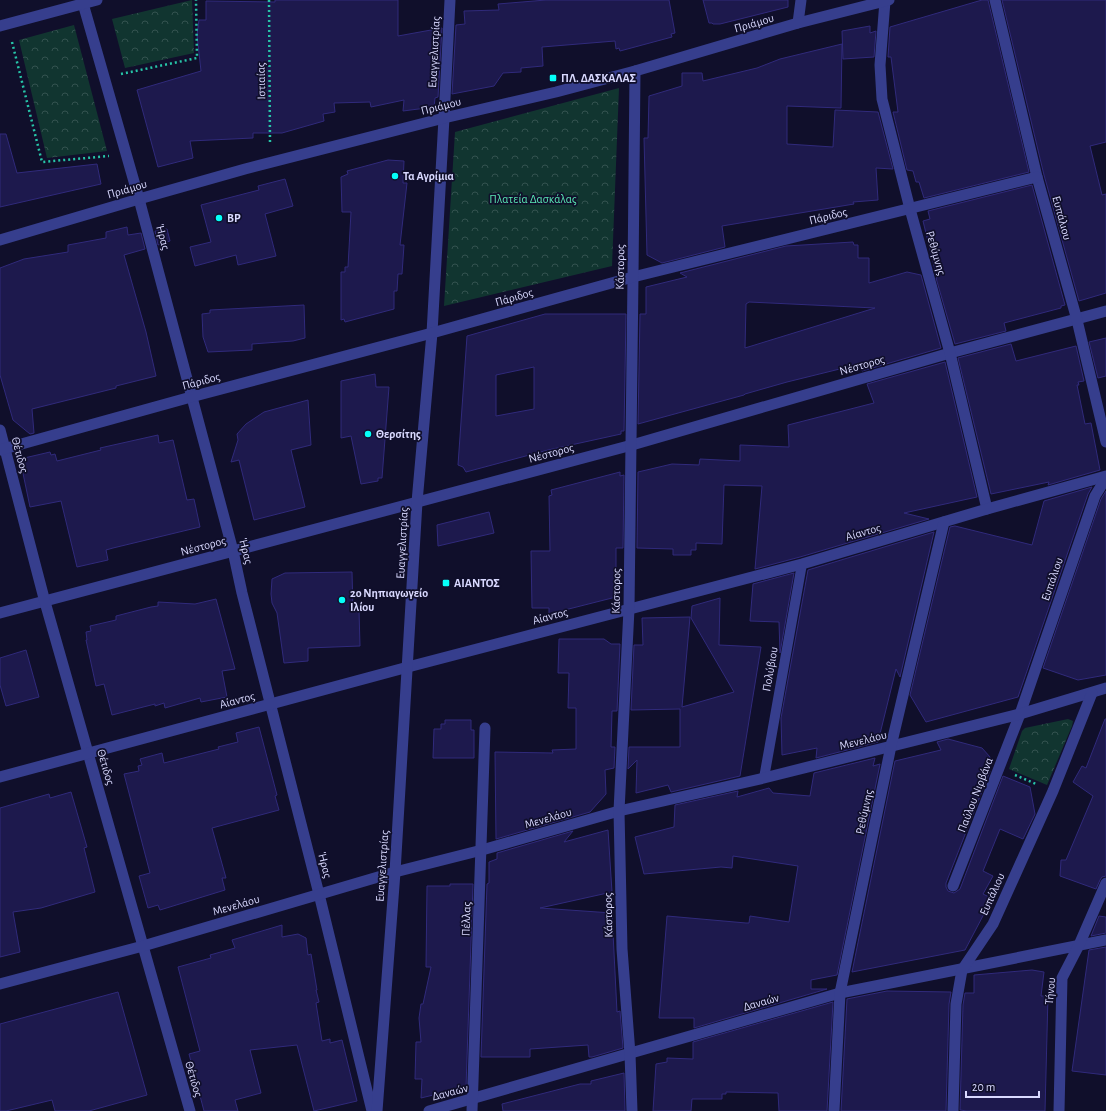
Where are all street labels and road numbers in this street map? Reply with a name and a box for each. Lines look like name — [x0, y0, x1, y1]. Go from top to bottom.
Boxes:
street label: Πριάμου — [733, 12, 775, 34]
street label: Ευαγγελιστρίας — [426, 15, 443, 88]
street label: Ιστιαίας — [255, 62, 268, 100]
street label: Πριάμου — [420, 95, 462, 117]
street label: Πριάμου — [106, 178, 148, 200]
street label: Ευπάλιου — [1050, 195, 1074, 241]
street label: Πάριδος — [808, 205, 849, 227]
street label: Ήρας — [153, 223, 172, 252]
street label: Ρεθύμνης — [923, 229, 948, 277]
street label: Κάστορος — [614, 244, 627, 290]
street label: Πάριδος — [494, 286, 535, 309]
street label: Νέστορος — [838, 353, 886, 378]
street label: Πάριδος — [181, 370, 222, 393]
street label: Θέτιδος — [8, 436, 31, 475]
street label: Νέστορος — [527, 441, 575, 466]
street label: Ευαγγελιστρίας — [394, 506, 411, 579]
street label: Αίαντος — [844, 521, 883, 544]
street label: Νέστορος — [179, 534, 227, 559]
street label: Ήρας — [236, 537, 255, 566]
street label: Ευπάλιου — [1039, 556, 1065, 602]
street label: Κάστορος — [610, 568, 623, 614]
street label: Αίαντος — [531, 605, 570, 627]
street label: Πολύβιου — [760, 646, 780, 692]
street label: Αίαντος — [218, 689, 257, 711]
street label: Μενελάου — [838, 728, 888, 752]
street label: Θέτιδος — [94, 748, 117, 787]
street label: Παύλου Νιρβάνα — [955, 756, 995, 834]
street label: Ρεθύμνης — [853, 788, 876, 836]
street label: Μενελάου — [523, 806, 573, 830]
street label: Ευαγγελιστρίας — [374, 829, 392, 902]
street label: Ήρας — [315, 851, 334, 880]
street label: Ευπάλιου — [977, 871, 1007, 917]
street label: Κάστορος — [602, 892, 615, 938]
street label: Μενελάου — [211, 893, 261, 917]
street label: Πέλλας — [459, 901, 474, 936]
street label: Τήνου — [1043, 977, 1057, 1005]
street label: Δαναών — [742, 991, 780, 1013]
street label: Θέτιδος — [182, 1060, 205, 1099]
street label: Δαναών — [431, 1081, 469, 1103]

